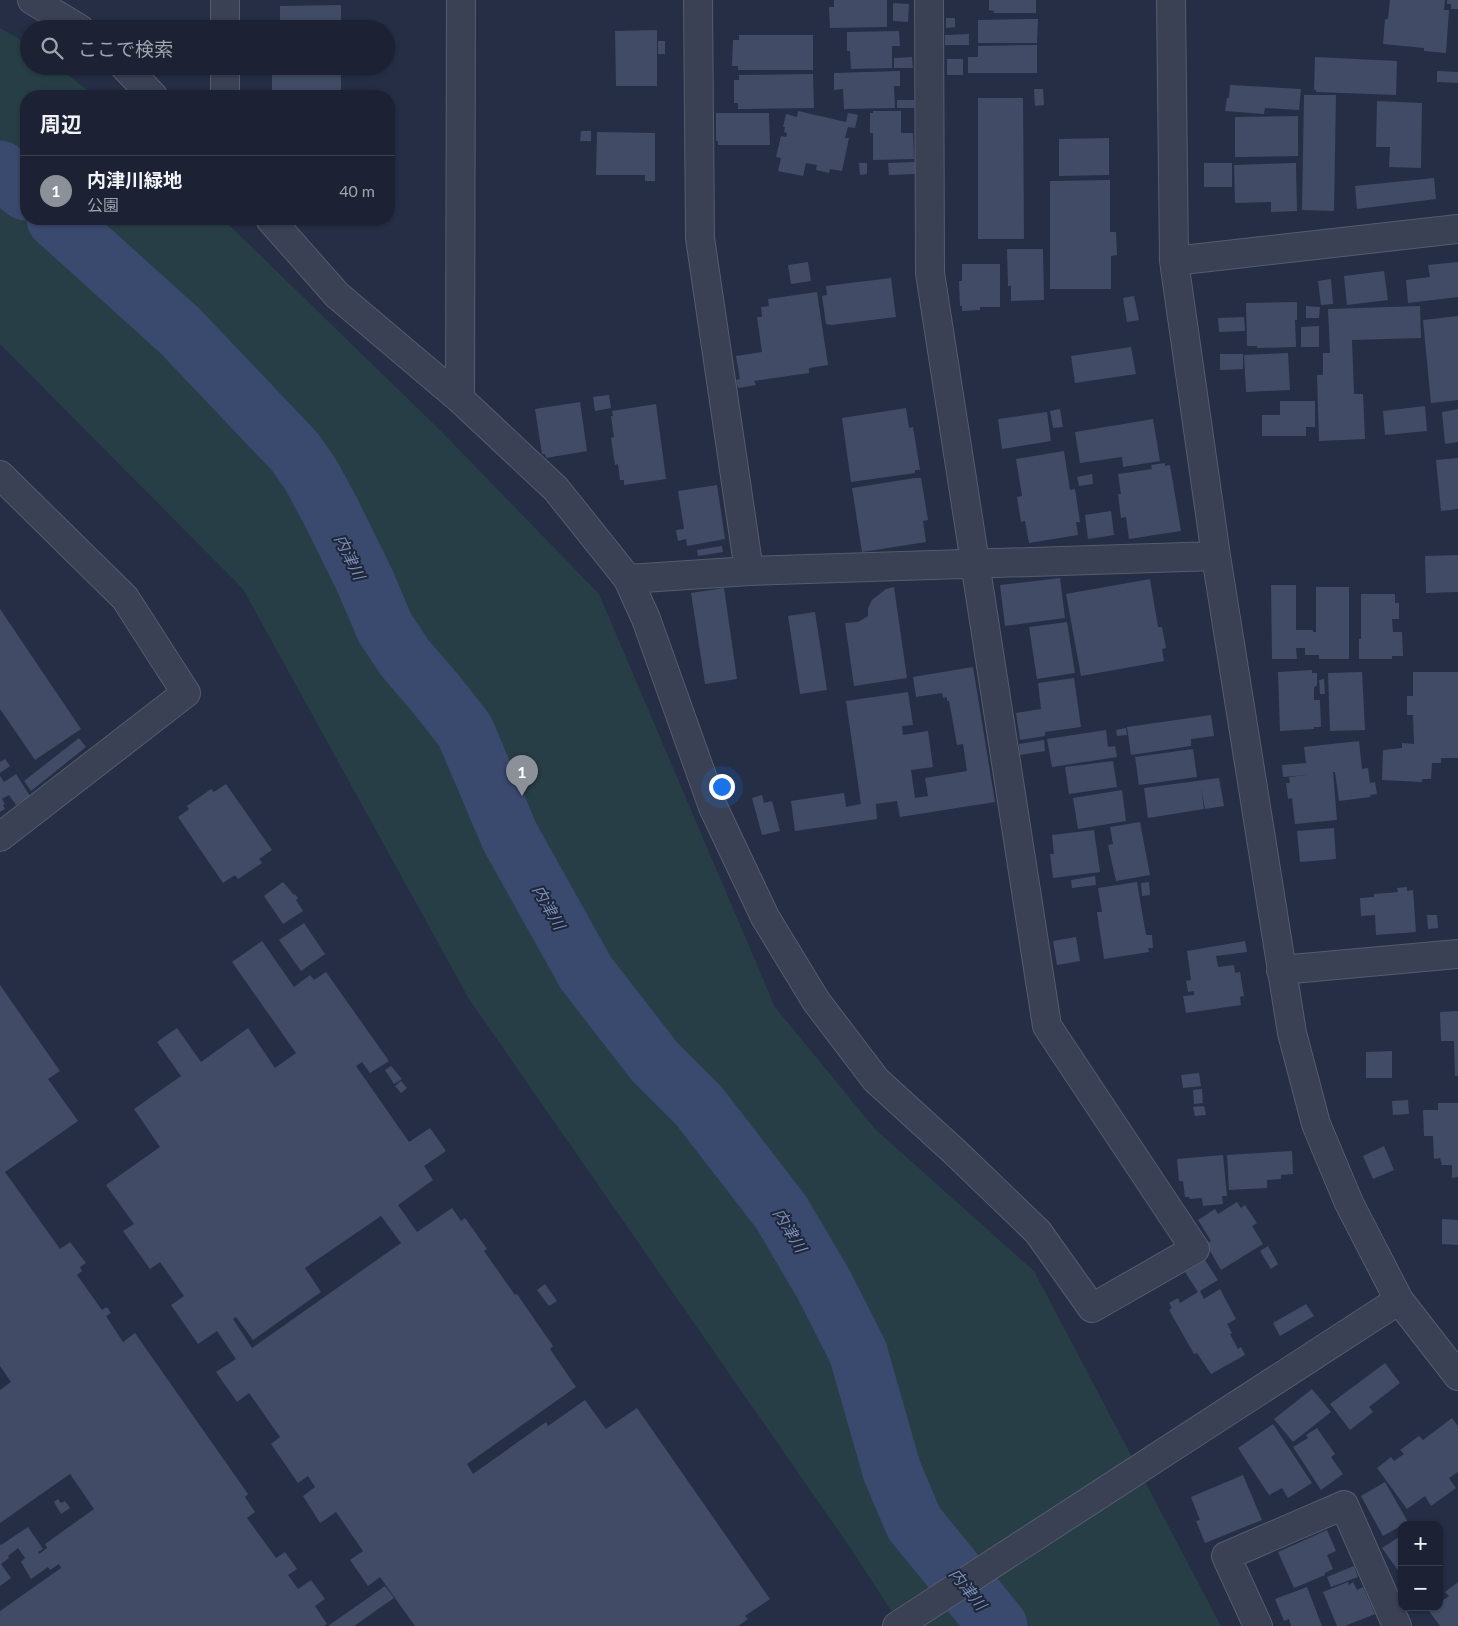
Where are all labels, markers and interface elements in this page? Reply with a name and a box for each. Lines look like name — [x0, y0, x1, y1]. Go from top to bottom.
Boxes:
search box — [20, 20, 395, 75]
icon: search — [38, 34, 66, 62]
text: ここで検索 — [78, 37, 173, 60]
text: 周辺 — [40, 111, 82, 136]
text: 内津川緑地 — [87, 168, 182, 191]
text: 1 — [51, 181, 61, 200]
text: 40 m — [339, 181, 375, 200]
text: 公園 — [87, 195, 119, 214]
water label: 内津川 — [331, 531, 370, 584]
pin: 1 — [506, 755, 538, 796]
your location — [709, 774, 735, 800]
water label: 内津川 — [529, 881, 570, 934]
water label: 内津川 — [770, 1204, 812, 1257]
map controls — [1398, 1521, 1443, 1611]
button: + — [1398, 1521, 1443, 1566]
water label: 内津川 — [946, 1564, 992, 1615]
button: − — [1398, 1566, 1443, 1611]

